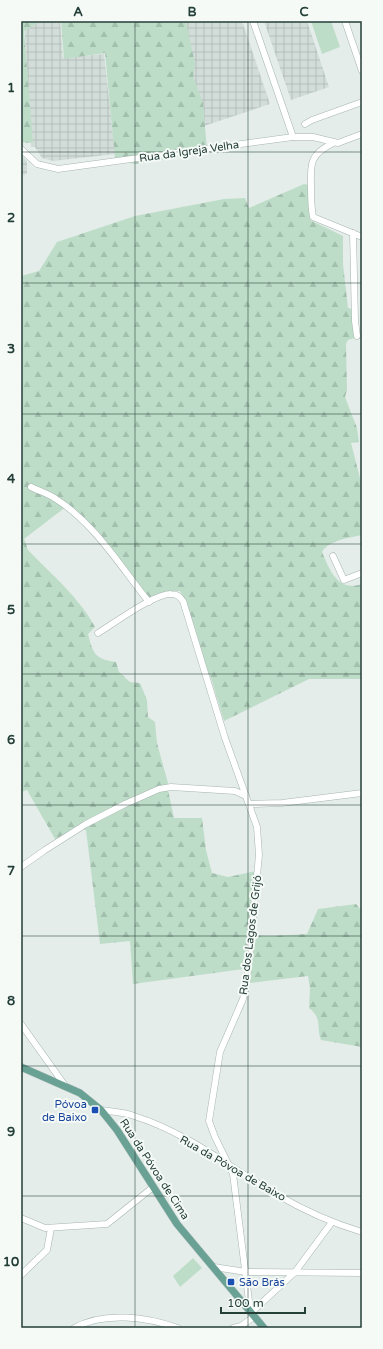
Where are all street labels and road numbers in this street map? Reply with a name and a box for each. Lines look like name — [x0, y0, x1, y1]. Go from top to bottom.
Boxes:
street label: Rua da Igreja Velha — [138, 138, 240, 165]
street label: Rua dos Lagos de Grijó — [237, 874, 264, 996]
street label: Rua da Póvoa de Cima — [117, 1116, 192, 1222]
street label: Rua da Póvoa de Baixo — [178, 1133, 288, 1204]

